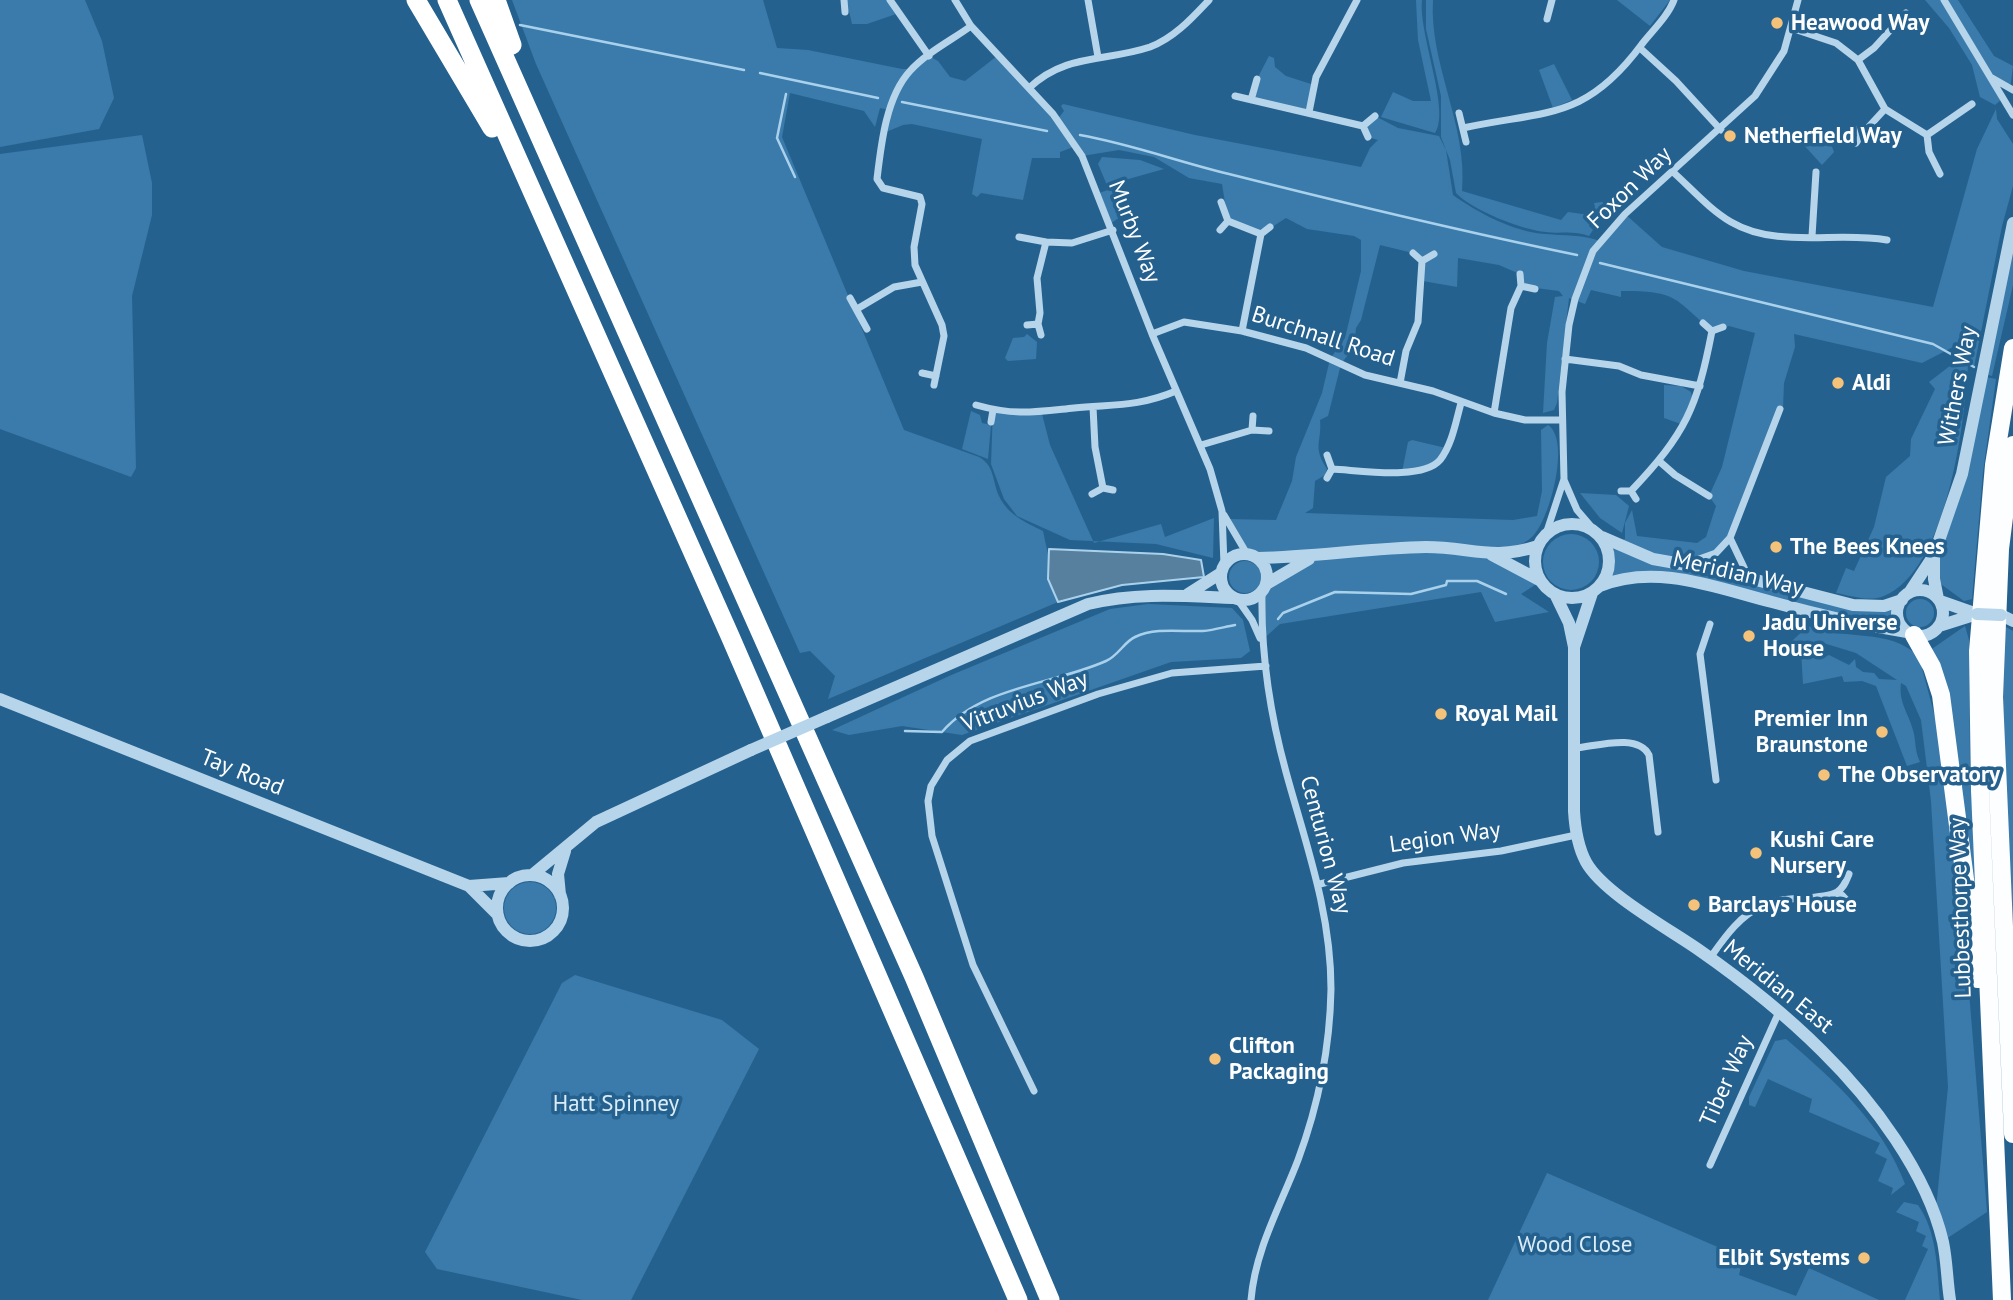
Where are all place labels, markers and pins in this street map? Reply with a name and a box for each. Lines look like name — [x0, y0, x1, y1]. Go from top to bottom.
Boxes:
place label: Heawood Way — [1791, 9, 1929, 37]
marker: Heawood Way — [1769, 15, 1785, 31]
place label: Netherfield Way — [1744, 122, 1902, 150]
marker: Netherfield Way — [1722, 128, 1738, 144]
place label: Aldi — [1852, 369, 1891, 397]
marker: Aldi — [1830, 375, 1846, 391]
place label: The Bees Knees — [1790, 533, 1945, 561]
marker: The Bees Knees — [1768, 539, 1784, 555]
place label: Jadu Universe House — [1763, 609, 1898, 663]
marker: Jadu Universe House — [1741, 628, 1757, 644]
place label: Royal Mail — [1455, 700, 1558, 728]
place label: Premier Inn Braunstone — [1754, 705, 1868, 759]
marker: Royal Mail — [1433, 706, 1449, 722]
marker: Premier Inn Braunstone — [1874, 724, 1890, 740]
place label: The Observatory — [1838, 761, 2000, 789]
marker: The Observatory — [1816, 767, 1832, 783]
place label: Kushi Care Nursery — [1770, 826, 1874, 880]
marker: Kushi Care Nursery — [1748, 845, 1764, 861]
place label: Barclays House — [1708, 891, 1857, 919]
marker: Barclays House — [1686, 897, 1702, 913]
place label: Clifton Packaging — [1229, 1032, 1329, 1086]
marker: Clifton Packaging — [1207, 1051, 1223, 1067]
place label: Elbit Systems — [1718, 1244, 1850, 1272]
marker: Elbit Systems — [1856, 1250, 1872, 1266]

